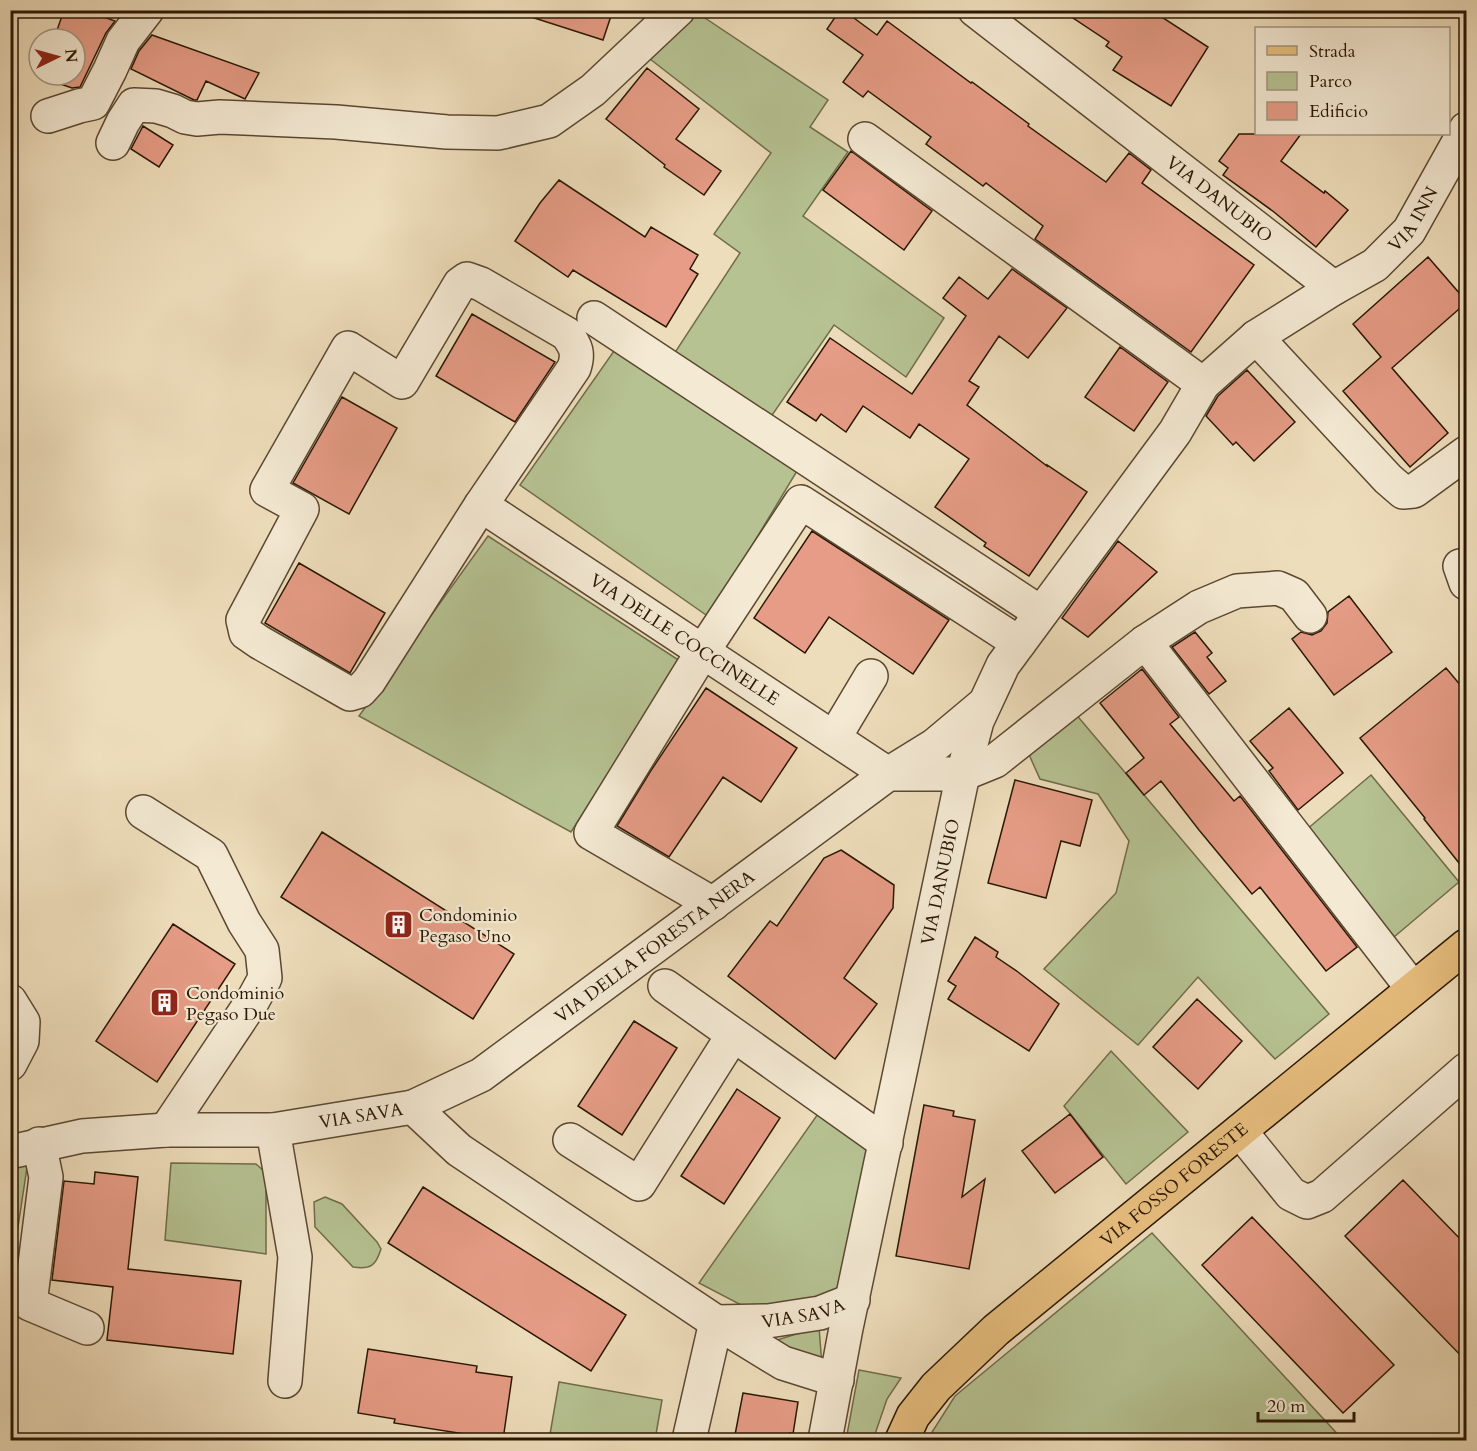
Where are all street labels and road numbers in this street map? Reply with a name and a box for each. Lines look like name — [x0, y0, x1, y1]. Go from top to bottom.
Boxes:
street label: VIA DANUBIO — [1161, 150, 1277, 249]
street label: VIA INN — [1383, 182, 1445, 258]
street label: VIA DELLE COCCINELLE — [584, 568, 784, 712]
street label: VIA DANUBIO — [915, 816, 966, 947]
street label: VIA DELLA FORESTA NERA — [550, 865, 760, 1029]
street label: VIA SAVA — [317, 1097, 405, 1135]
street label: VIA FOSSO FORESTE — [1095, 1117, 1253, 1253]
street label: VIA SAVA — [760, 1292, 849, 1335]

